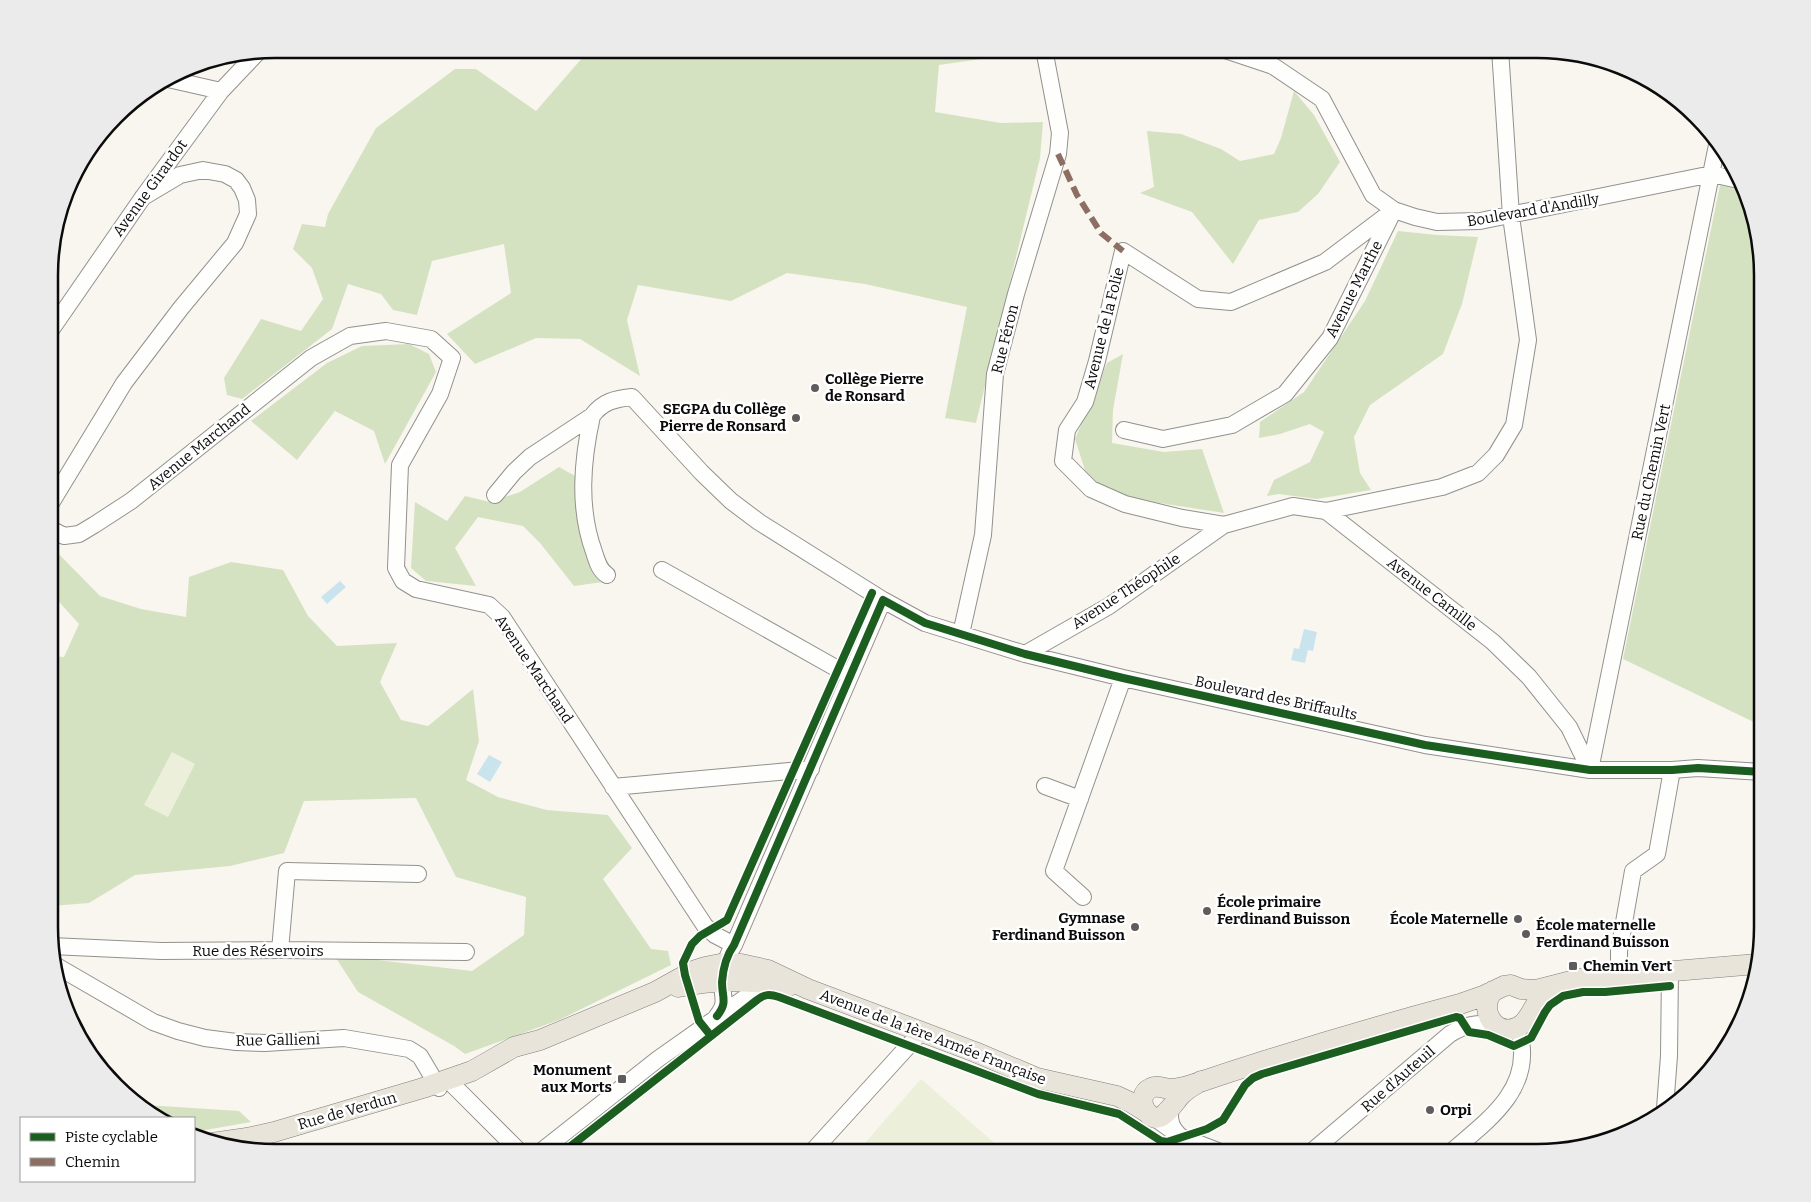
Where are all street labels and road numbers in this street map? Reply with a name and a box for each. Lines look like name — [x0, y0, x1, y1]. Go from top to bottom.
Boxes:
street label: Avenue Girardot — [109, 136, 191, 240]
street label: Boulevard d'Andilly — [1466, 190, 1601, 230]
street label: Avenue Marthe — [1322, 237, 1386, 341]
street label: Avenue de la Folie — [1080, 265, 1128, 391]
street label: Rue Féron — [988, 302, 1022, 375]
street label: Avenue Marchand — [144, 400, 254, 494]
street label: Rue du Chemin Vert — [1628, 402, 1674, 542]
street label: Avenue Théophile — [1068, 549, 1184, 633]
street label: Avenue Camille — [1384, 553, 1480, 635]
street label: Avenue Marchand — [491, 611, 577, 727]
street label: Boulevard des Briffaults — [1193, 672, 1359, 724]
street label: Rue des Réservoirs — [192, 942, 324, 960]
street label: Avenue de la 1ère Armée Française — [817, 985, 1049, 1089]
street label: Rue Gallieni — [236, 1030, 321, 1050]
street label: Rue d'Auteuil — [1357, 1042, 1439, 1116]
street label: Rue de Verdun — [296, 1088, 399, 1134]

